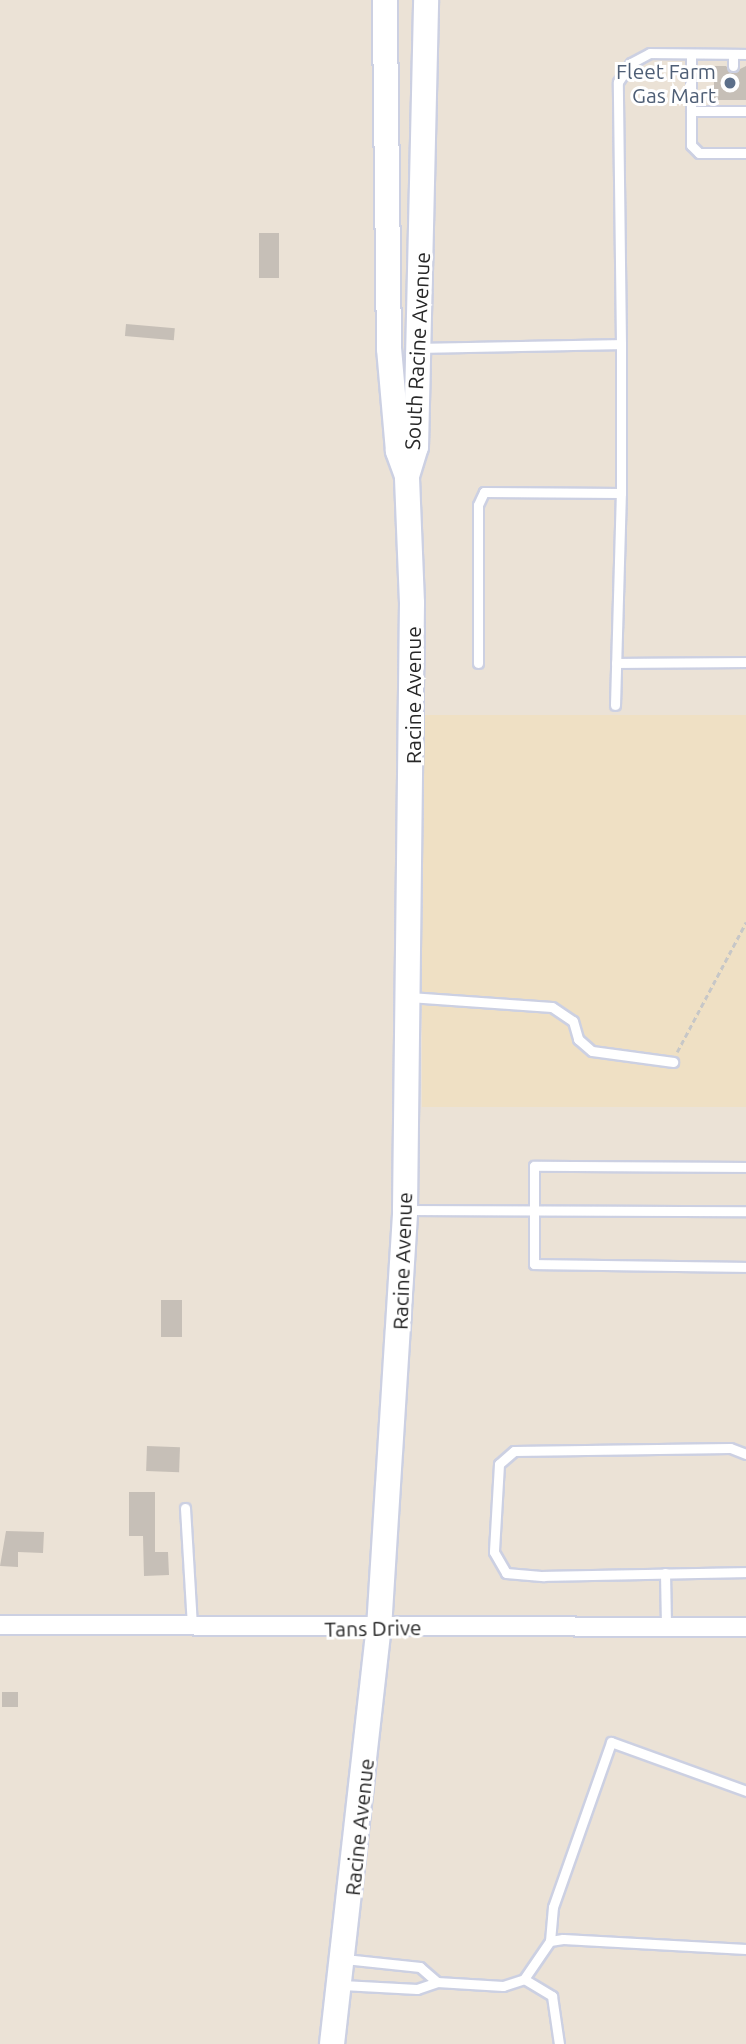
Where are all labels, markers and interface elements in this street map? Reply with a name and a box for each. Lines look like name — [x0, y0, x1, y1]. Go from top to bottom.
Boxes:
place label: Fleet Farm Gas Mart — [616, 58, 716, 108]
marker: Fleet Farm Gas Mart — [722, 75, 738, 91]
street label: South Racine Avenue — [399, 251, 435, 451]
street label: Racine Avenue — [400, 626, 426, 764]
street label: Racine Avenue — [387, 1192, 417, 1330]
street label: Tans Drive — [324, 1615, 422, 1641]
street label: Racine Avenue — [339, 1757, 379, 1897]

